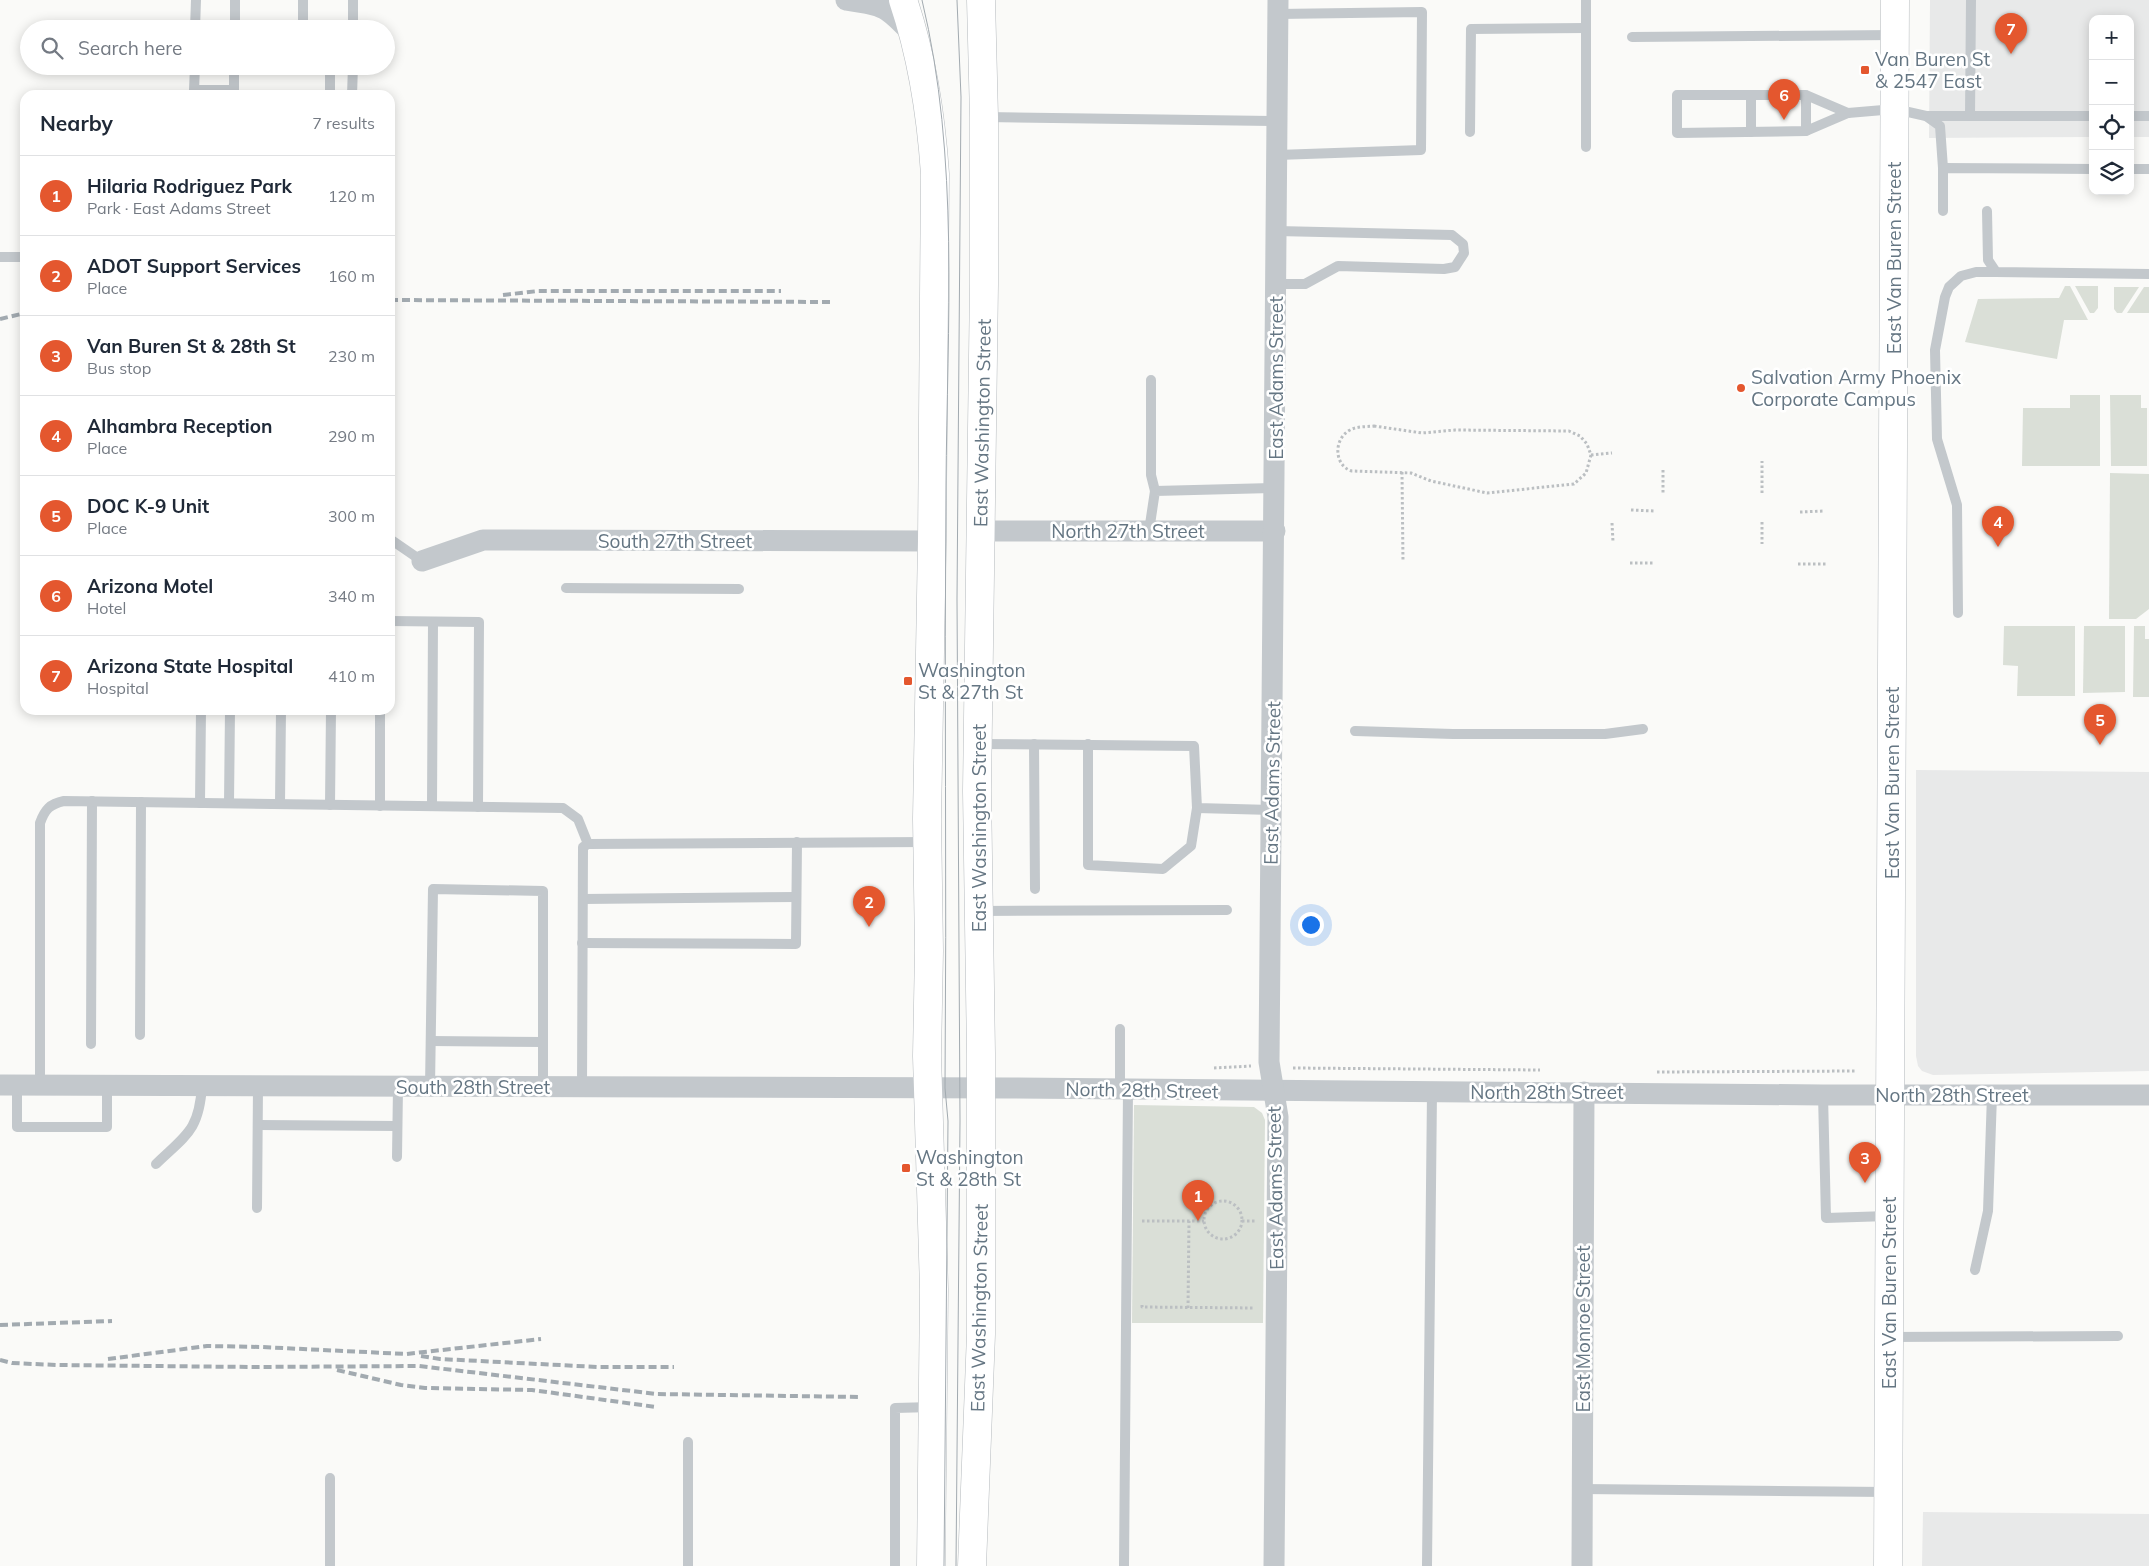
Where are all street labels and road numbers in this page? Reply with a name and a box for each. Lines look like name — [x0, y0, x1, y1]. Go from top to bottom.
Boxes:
street label: East Van Buren Street — [1882, 161, 1906, 354]
street label: East Adams Street — [1264, 296, 1288, 460]
street label: East Washington Street — [968, 318, 996, 527]
street label: North 27th Street — [1051, 519, 1205, 543]
street label: South 27th Street — [598, 529, 753, 553]
street label: East Van Buren Street — [1880, 686, 1904, 879]
street label: East Adams Street — [1259, 701, 1285, 865]
street label: East Washington Street — [967, 723, 991, 932]
street label: South 28th Street — [396, 1075, 551, 1099]
street label: North 28th Street — [1065, 1077, 1219, 1103]
street label: North 28th Street — [1470, 1080, 1624, 1104]
street label: North 28th Street — [1875, 1083, 2029, 1107]
street label: East Adams Street — [1262, 1106, 1288, 1270]
street label: East Van Buren Street — [1877, 1196, 1901, 1389]
street label: East Washington Street — [965, 1203, 993, 1412]
street label: East Monroe Street — [1571, 1245, 1595, 1413]

